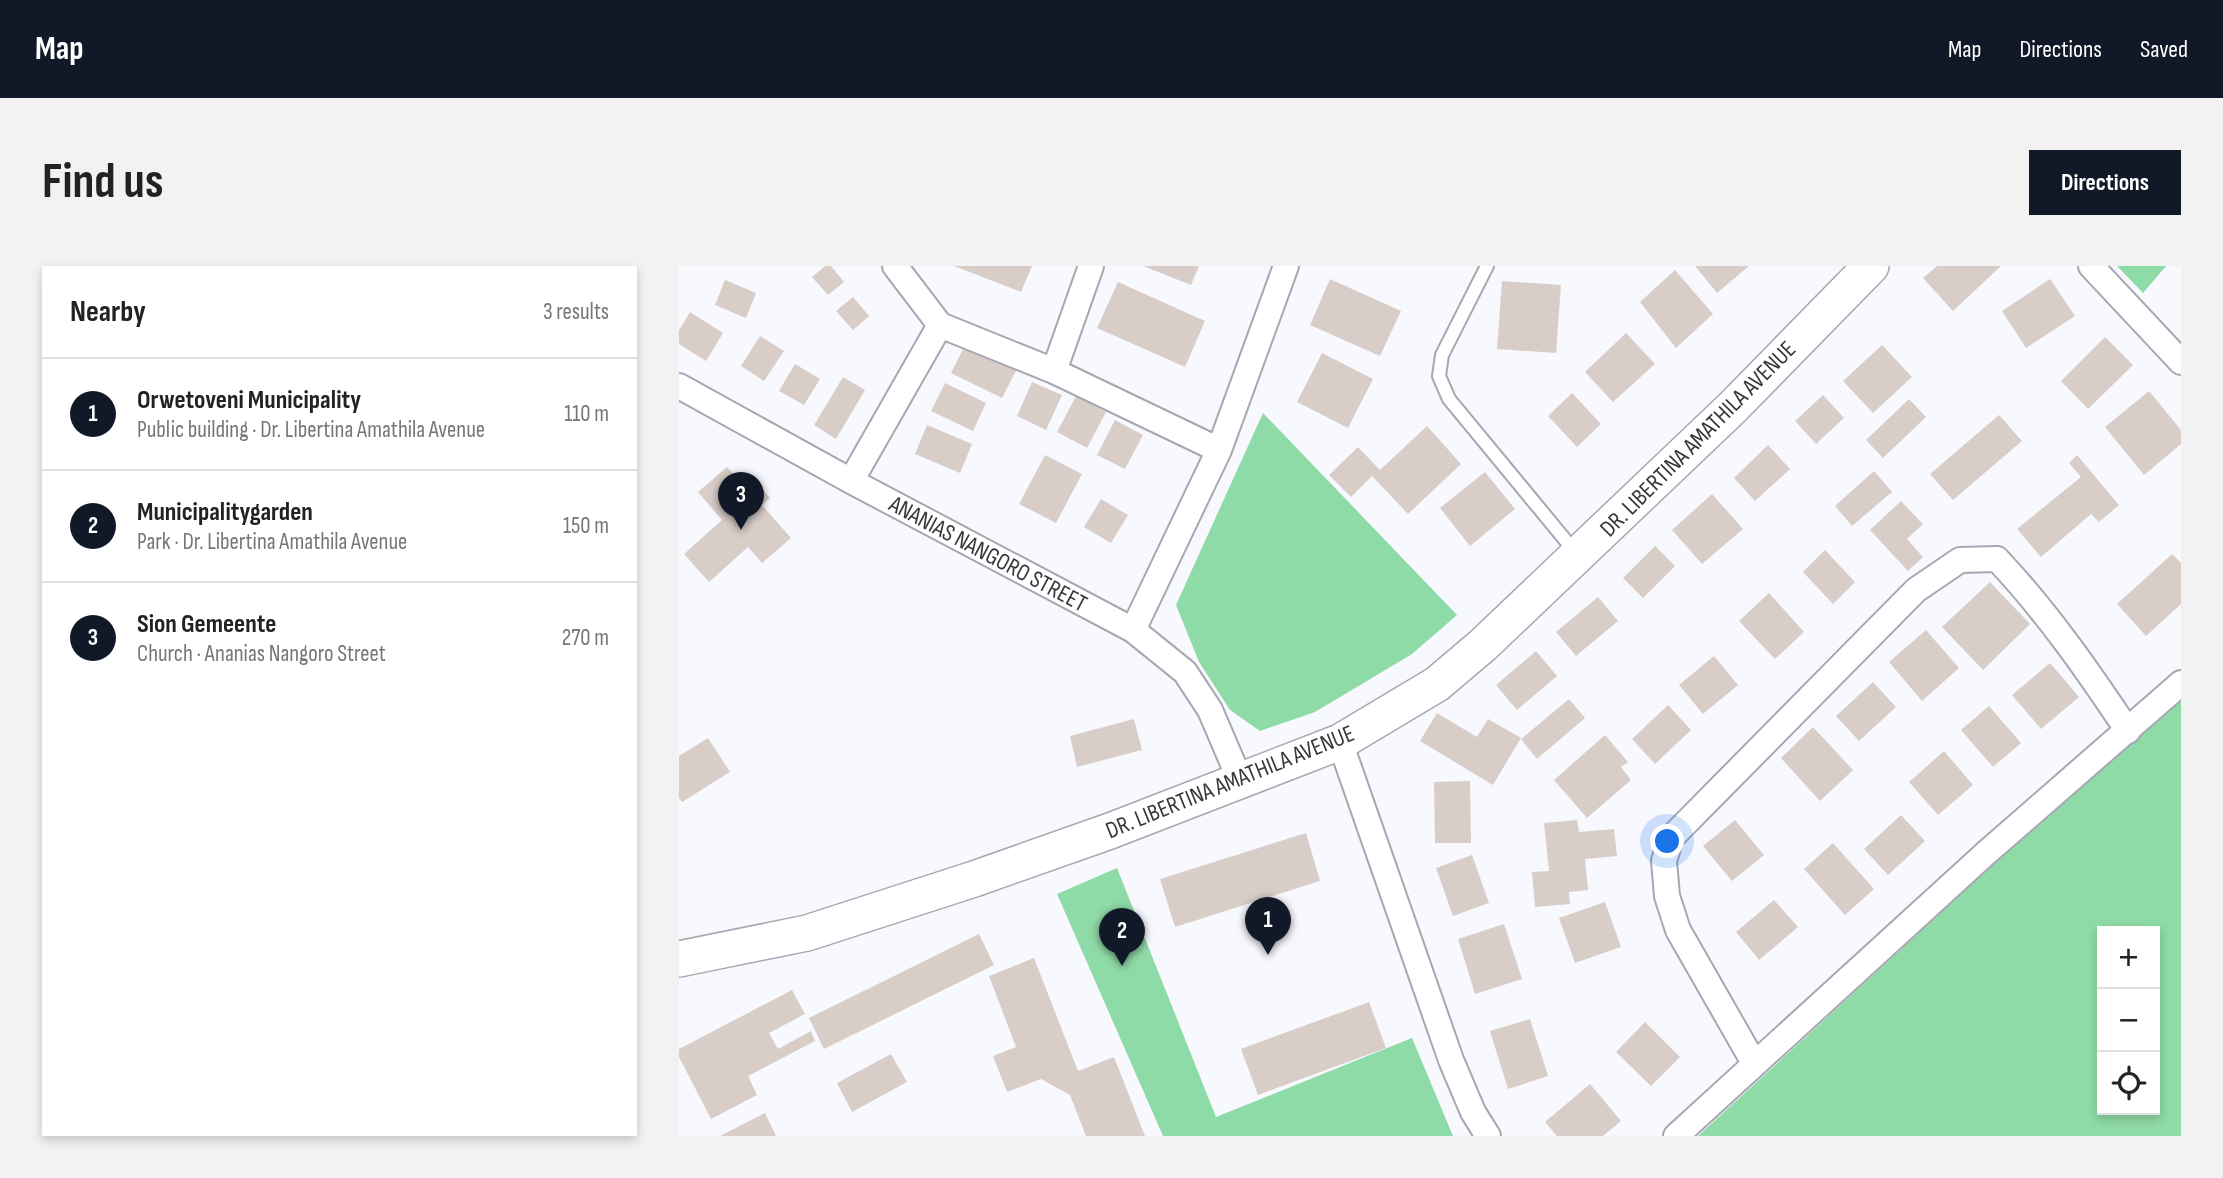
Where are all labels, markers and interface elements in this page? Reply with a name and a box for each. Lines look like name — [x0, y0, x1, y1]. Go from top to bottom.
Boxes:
text: Map — [35, 29, 84, 69]
text: Map — [1948, 35, 1981, 64]
text: Directions — [2019, 35, 2102, 64]
text: Saved — [2140, 35, 2188, 64]
button: Directions — [2029, 150, 2181, 215]
text: Find us — [42, 153, 164, 212]
text: Nearby — [70, 294, 146, 330]
text: 3 results — [543, 298, 609, 326]
street label: DR. LIBERTINA AMATHILA AVENUE — [1594, 335, 1802, 543]
text: Orwetoveni Municipality — [137, 385, 361, 416]
text: 1 — [88, 400, 98, 428]
text: 110 m — [564, 400, 609, 428]
text: Public building · Dr. Libertina Amathila Avenue — [137, 416, 485, 444]
pin: 3 — [718, 472, 764, 530]
street label: ANANIAS NANGORO STREET — [883, 489, 1092, 619]
text: Municipalitygarden — [137, 497, 313, 528]
text: 2 — [88, 512, 98, 540]
text: 150 m — [563, 512, 609, 540]
text: Park · Dr. Libertina Amathila Avenue — [137, 528, 407, 556]
text: Sion Gemeente — [137, 609, 276, 640]
text: 3 — [88, 624, 98, 652]
text: 270 m — [562, 624, 609, 652]
text: Church · Ananias Nangoro Street — [137, 640, 386, 668]
street label: DR. LIBERTINA AMATHILA AVENUE — [1102, 719, 1358, 845]
your location — [1650, 824, 1684, 858]
pin: 1 — [1245, 897, 1291, 955]
pin: 2 — [1099, 908, 1145, 966]
map controls — [2097, 926, 2160, 1115]
button: + — [2097, 926, 2160, 989]
button: − — [2097, 989, 2160, 1052]
button: locate — [2097, 1052, 2160, 1115]

